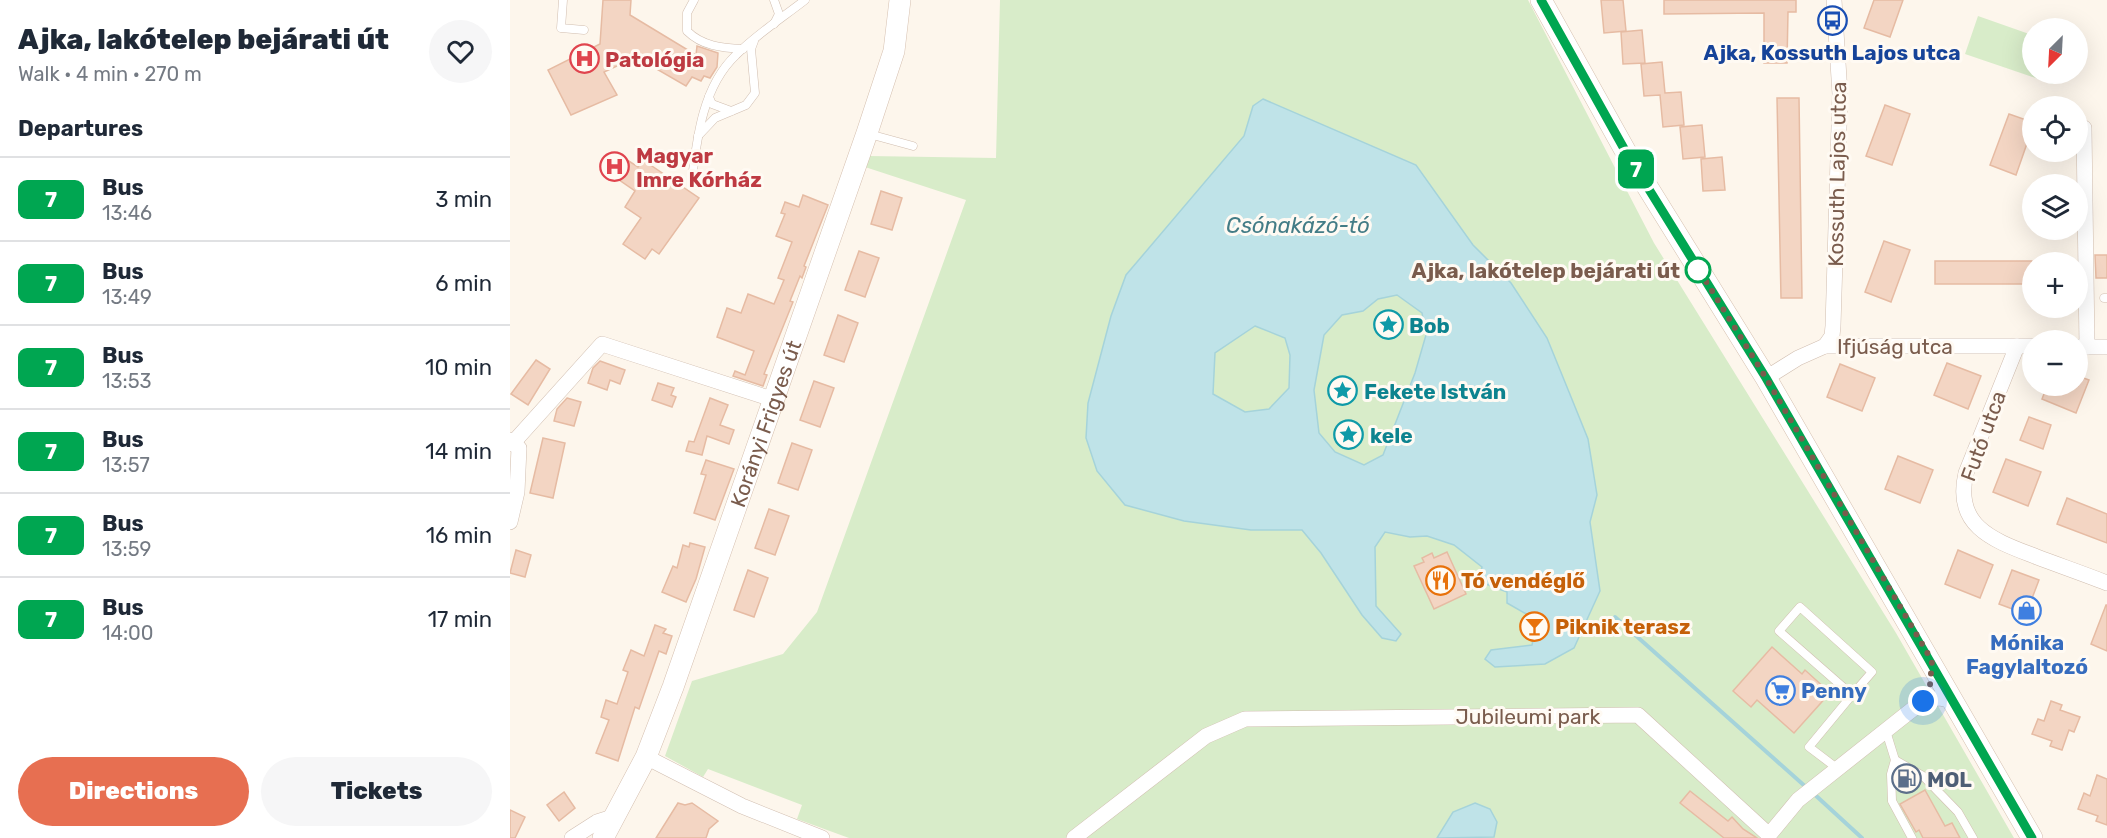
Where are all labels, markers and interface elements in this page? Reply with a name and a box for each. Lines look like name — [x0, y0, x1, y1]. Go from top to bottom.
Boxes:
bus stop icon: Ajka, Kossuth Lajos utca — [1816, 5, 1848, 37]
north arrow — [2022, 18, 2088, 84]
map controls — [2022, 18, 2088, 396]
button: heart — [429, 20, 492, 83]
text: Ajka, lakótelep bejárati út — [18, 23, 389, 56]
place label: Ajka, Kossuth Lajos utca — [1703, 40, 1961, 65]
hospital icon: Patológia — [568, 43, 600, 75]
place label: Patológia — [605, 47, 704, 72]
text: Walk · 4 min · 270 m — [18, 62, 202, 86]
street label: Kossuth Lajos utca — [1823, 81, 1851, 267]
button: locate — [2022, 96, 2088, 162]
text: Departures — [18, 115, 143, 142]
place label: Magyar Imre Kórház — [636, 143, 762, 192]
line badge: 7 — [1616, 150, 1656, 188]
hospital icon: Magyar Imre Kórház — [599, 151, 631, 183]
text: 7 — [1630, 157, 1642, 182]
text: Bus — [102, 174, 144, 201]
button: layers — [2022, 174, 2088, 240]
text: 3 min — [435, 186, 492, 213]
text: 7 — [45, 187, 57, 212]
text: 13:46 — [102, 201, 152, 225]
water label: Csónakázó-tó — [1226, 212, 1370, 239]
button: + — [2022, 252, 2088, 318]
marker: Ajka, lakótelep bejárati út — [1685, 257, 1711, 283]
text: Bus — [102, 258, 144, 285]
place label: Ajka, lakótelep bejárati út — [1411, 258, 1680, 283]
text: 6 min — [435, 270, 492, 297]
text: 7 — [45, 271, 57, 296]
text: 13:49 — [102, 285, 152, 309]
place icon: Bob — [1372, 309, 1404, 341]
place label: Bob — [1409, 313, 1450, 338]
button: − — [2022, 330, 2088, 396]
street label: Ifjúság utca — [1837, 334, 1953, 359]
street label: Korányi Frigyes út — [725, 337, 806, 510]
text: Bus — [102, 342, 144, 369]
text: 10 min — [425, 354, 492, 381]
text: 7 — [45, 355, 57, 380]
text: 13:53 — [102, 369, 152, 393]
place icon: Fekete István — [1327, 375, 1359, 407]
place label: Fekete István — [1364, 379, 1506, 404]
street label: Futó utca — [1955, 387, 2011, 485]
place icon: kele — [1333, 419, 1365, 451]
place label: kele — [1370, 423, 1413, 448]
text: Bus — [102, 426, 144, 453]
text: 14 min — [425, 438, 492, 465]
text: 7 — [45, 439, 57, 464]
text: 13:57 — [102, 453, 150, 477]
text: Bus — [102, 510, 144, 537]
text: 16 min — [426, 522, 492, 549]
text: 7 — [45, 523, 57, 548]
text: 13:59 — [102, 537, 151, 561]
restaurant icon: Tó vendéglő — [1424, 564, 1456, 596]
place label: Tó vendéglő — [1461, 568, 1585, 593]
text: Bus — [102, 594, 144, 621]
shop icon: Mónika Fagylaltozó — [2011, 595, 2043, 627]
text: 17 min — [428, 606, 492, 633]
text: 7 — [45, 607, 57, 632]
bar icon: Piknik terasz — [1518, 610, 1550, 642]
place label: Piknik terasz — [1555, 614, 1691, 639]
text: 14:00 — [102, 621, 154, 645]
place label: Mónika Fagylaltozó — [1966, 630, 2088, 679]
supermarket icon: Penny — [1764, 674, 1796, 706]
place label: Penny — [1801, 678, 1867, 703]
your location — [1908, 686, 1938, 716]
street label: Jubileumi park — [1456, 704, 1601, 729]
button: Directions — [18, 757, 249, 826]
button: Tickets — [261, 757, 492, 826]
fuel station icon: MOL — [1890, 763, 1922, 795]
place label: MOL — [1927, 767, 1972, 792]

